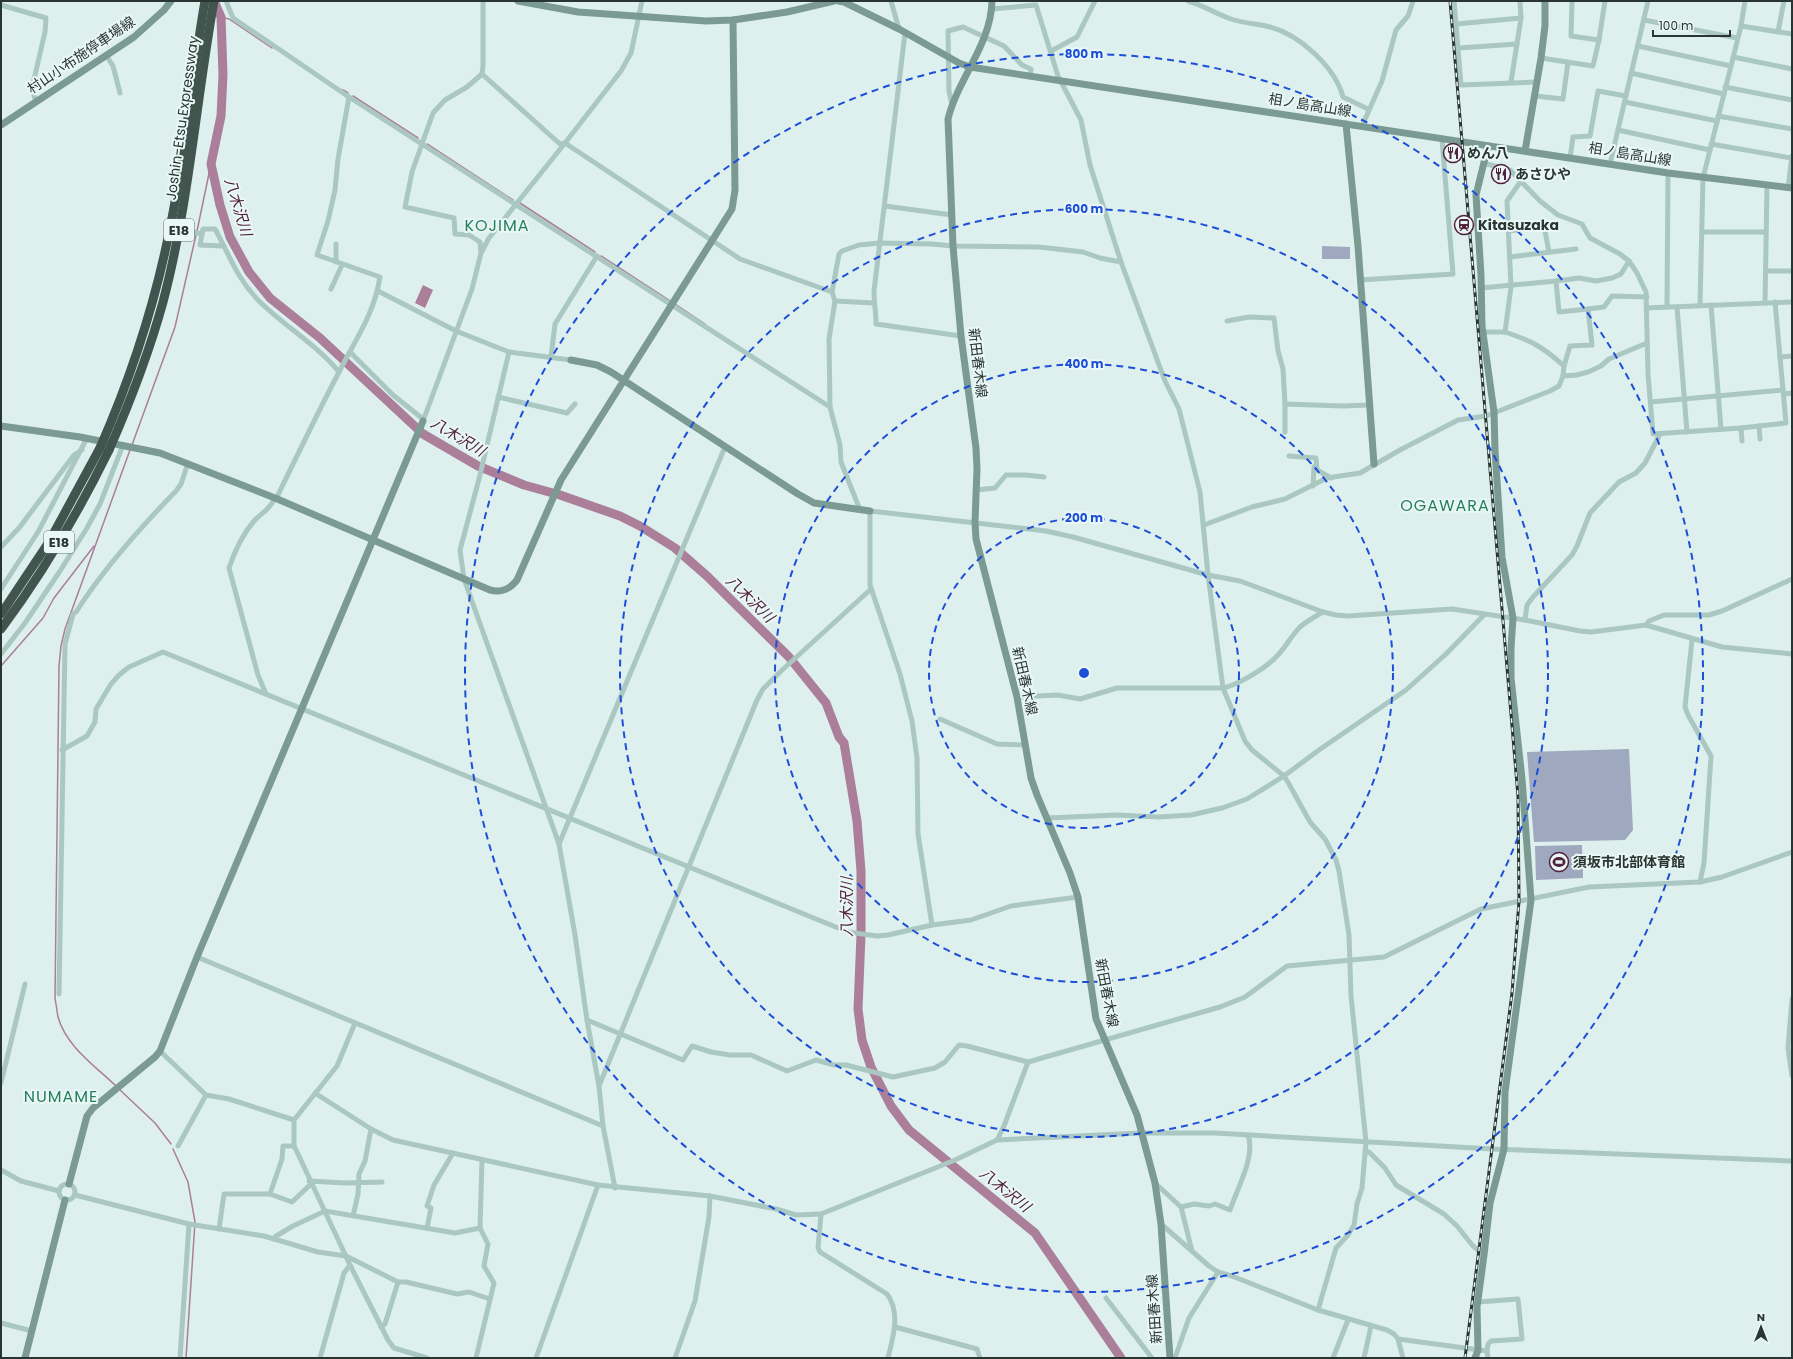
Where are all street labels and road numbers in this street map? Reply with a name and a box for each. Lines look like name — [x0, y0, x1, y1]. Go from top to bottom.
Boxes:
street label: 村山小布施停車場線 — [23, 11, 139, 99]
street label: Joshin-Etsu Expressway — [161, 34, 203, 201]
street label: 相ノ島高山線 — [1267, 89, 1353, 121]
street label: 相ノ島高山線 — [1587, 138, 1673, 170]
road number: E18 — [164, 219, 194, 241]
street label: 新田春木線 — [964, 327, 992, 399]
road number: E18 — [44, 531, 74, 553]
street label: 新田春木線 — [1007, 645, 1043, 717]
street label: 新田春木線 — [1091, 957, 1123, 1029]
street label: 新田春木線 — [1142, 1273, 1166, 1345]

